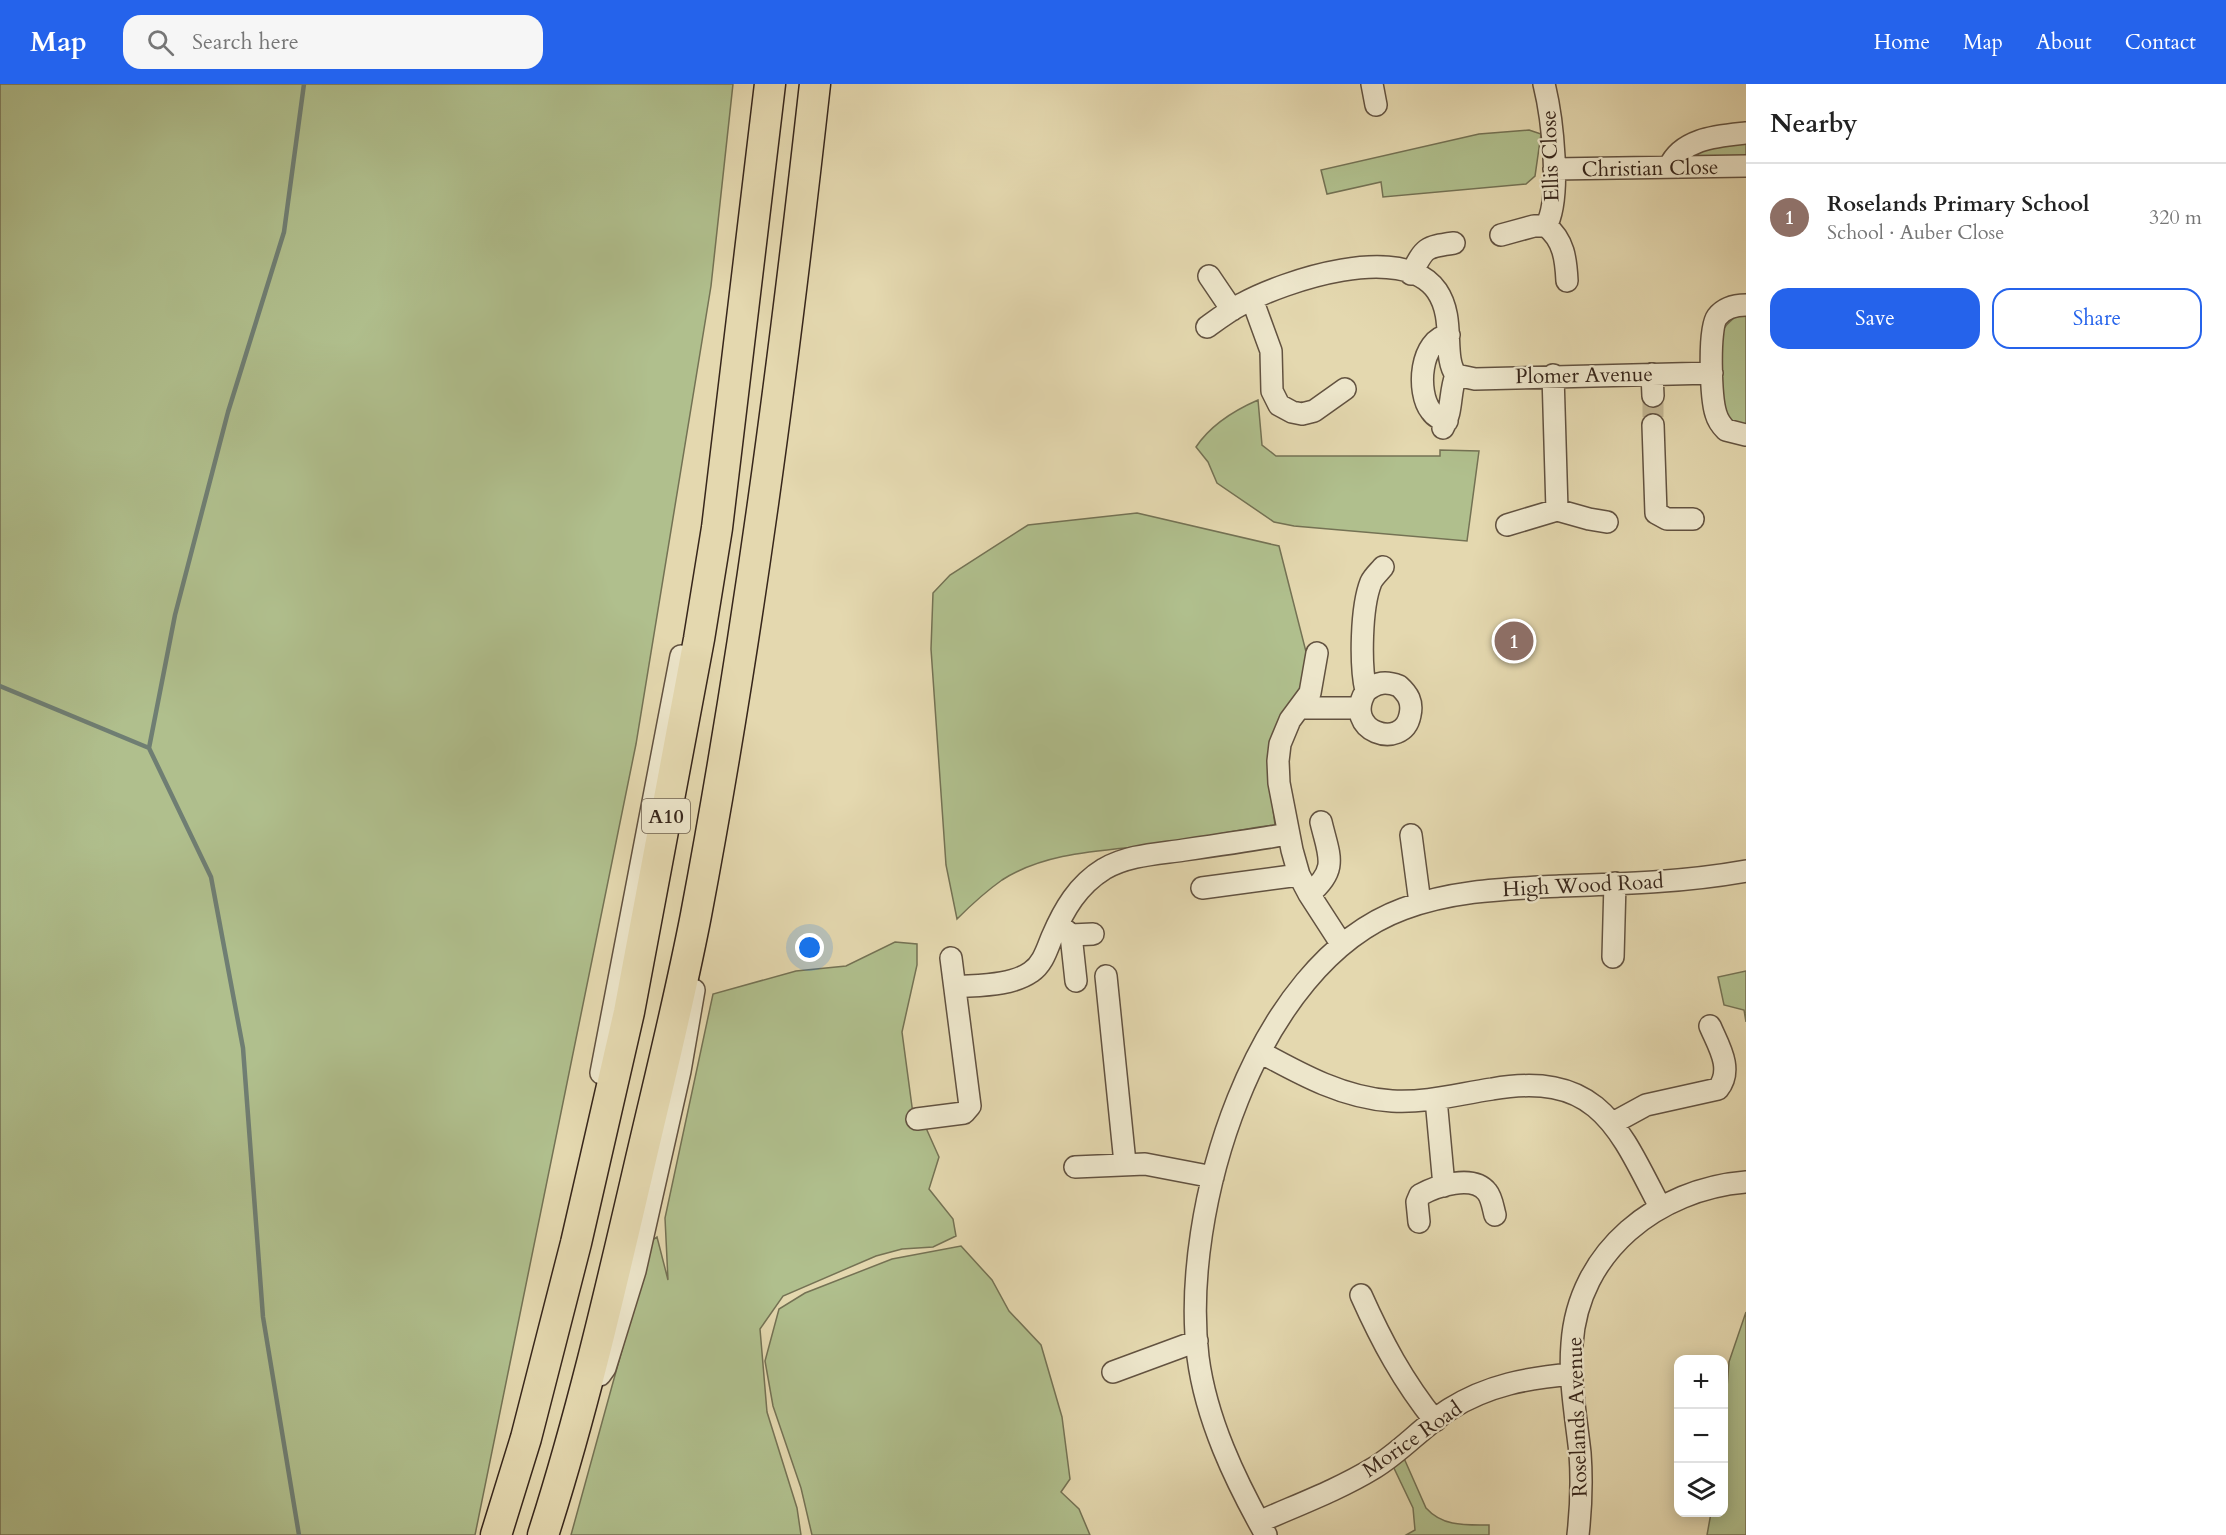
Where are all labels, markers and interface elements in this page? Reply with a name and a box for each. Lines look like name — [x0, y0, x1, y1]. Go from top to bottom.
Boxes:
search box — [123, 15, 543, 69]
text: Map — [30, 23, 87, 61]
icon: search — [144, 26, 177, 59]
text: Search here — [192, 27, 299, 57]
text: Home — [1874, 28, 1930, 57]
text: Map — [1963, 28, 2003, 57]
text: About — [2036, 28, 2092, 57]
text: Contact — [2125, 28, 2196, 57]
text: Nearby — [1770, 106, 1858, 141]
street label: Ellis Close — [1534, 110, 1567, 202]
street label: Christian Close — [1581, 153, 1719, 184]
text: Roselands Primary School — [1827, 189, 2090, 219]
text: 1 — [1784, 204, 1795, 231]
text: 320 m — [2149, 204, 2202, 231]
text: School · Auber Close — [1827, 219, 2004, 246]
button: Save — [1770, 288, 1980, 349]
button: Share — [1992, 288, 2202, 349]
street label: Plomer Avenue — [1515, 360, 1653, 391]
pin: 1 — [1494, 618, 1534, 664]
road number: A10 — [642, 799, 690, 833]
street label: High Wood Road — [1502, 867, 1664, 904]
your location — [795, 933, 824, 962]
street label: Roselands Avenue — [1560, 1336, 1595, 1498]
map controls — [1674, 1355, 1728, 1517]
button: + — [1674, 1355, 1728, 1409]
street label: Morice Road — [1357, 1394, 1468, 1484]
button: − — [1674, 1409, 1728, 1463]
button: layers — [1674, 1463, 1728, 1517]

